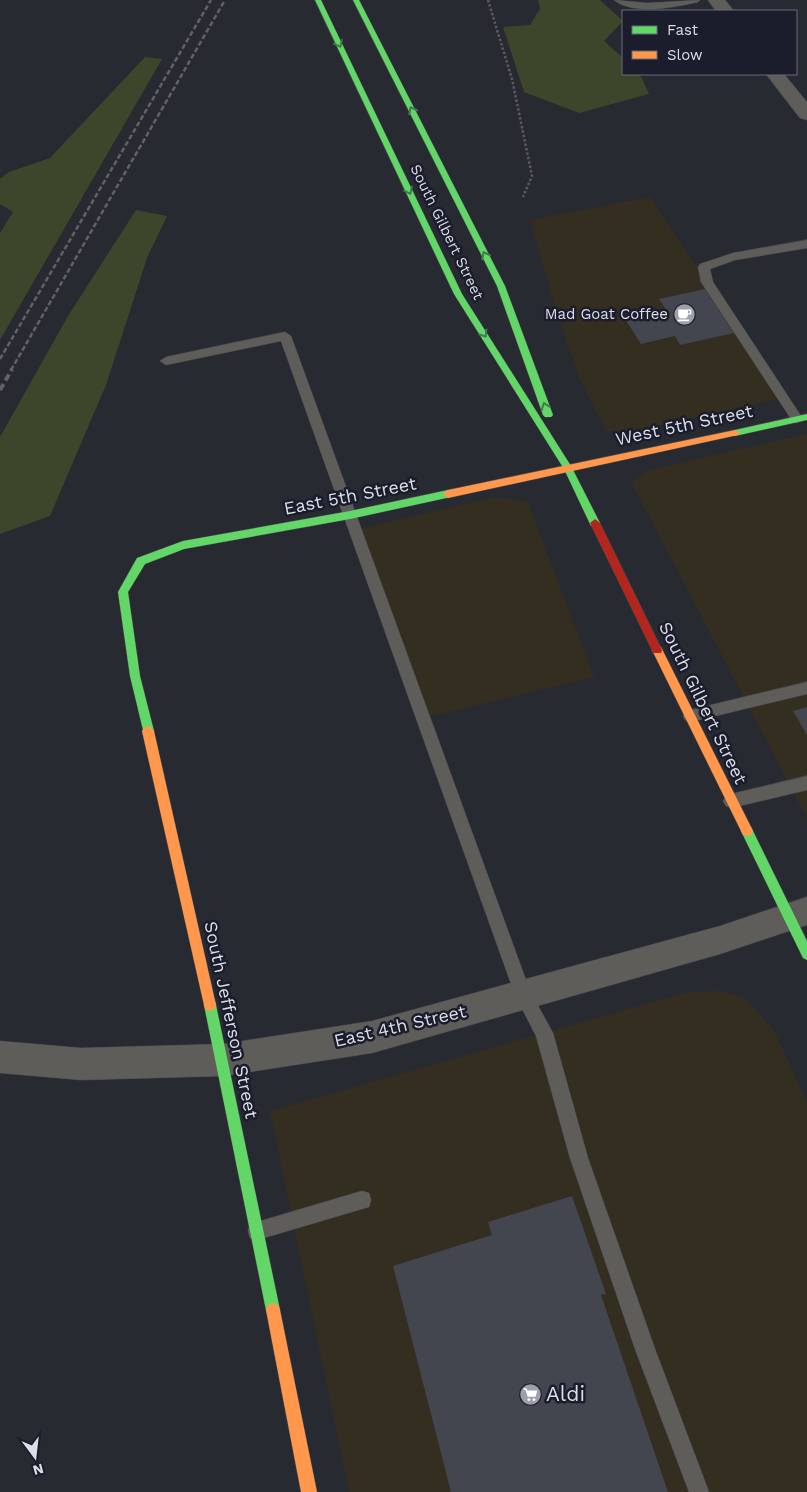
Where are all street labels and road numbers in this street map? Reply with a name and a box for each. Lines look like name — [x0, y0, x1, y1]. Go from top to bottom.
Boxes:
street label: South Gilbert Street — [406, 161, 488, 303]
street label: West 5th Street — [613, 400, 755, 449]
street label: East 5th Street — [282, 472, 418, 519]
street label: South Gilbert Street — [655, 618, 752, 788]
street label: South Jefferson Street — [200, 919, 263, 1121]
street label: East 4th Street — [332, 1000, 468, 1051]

